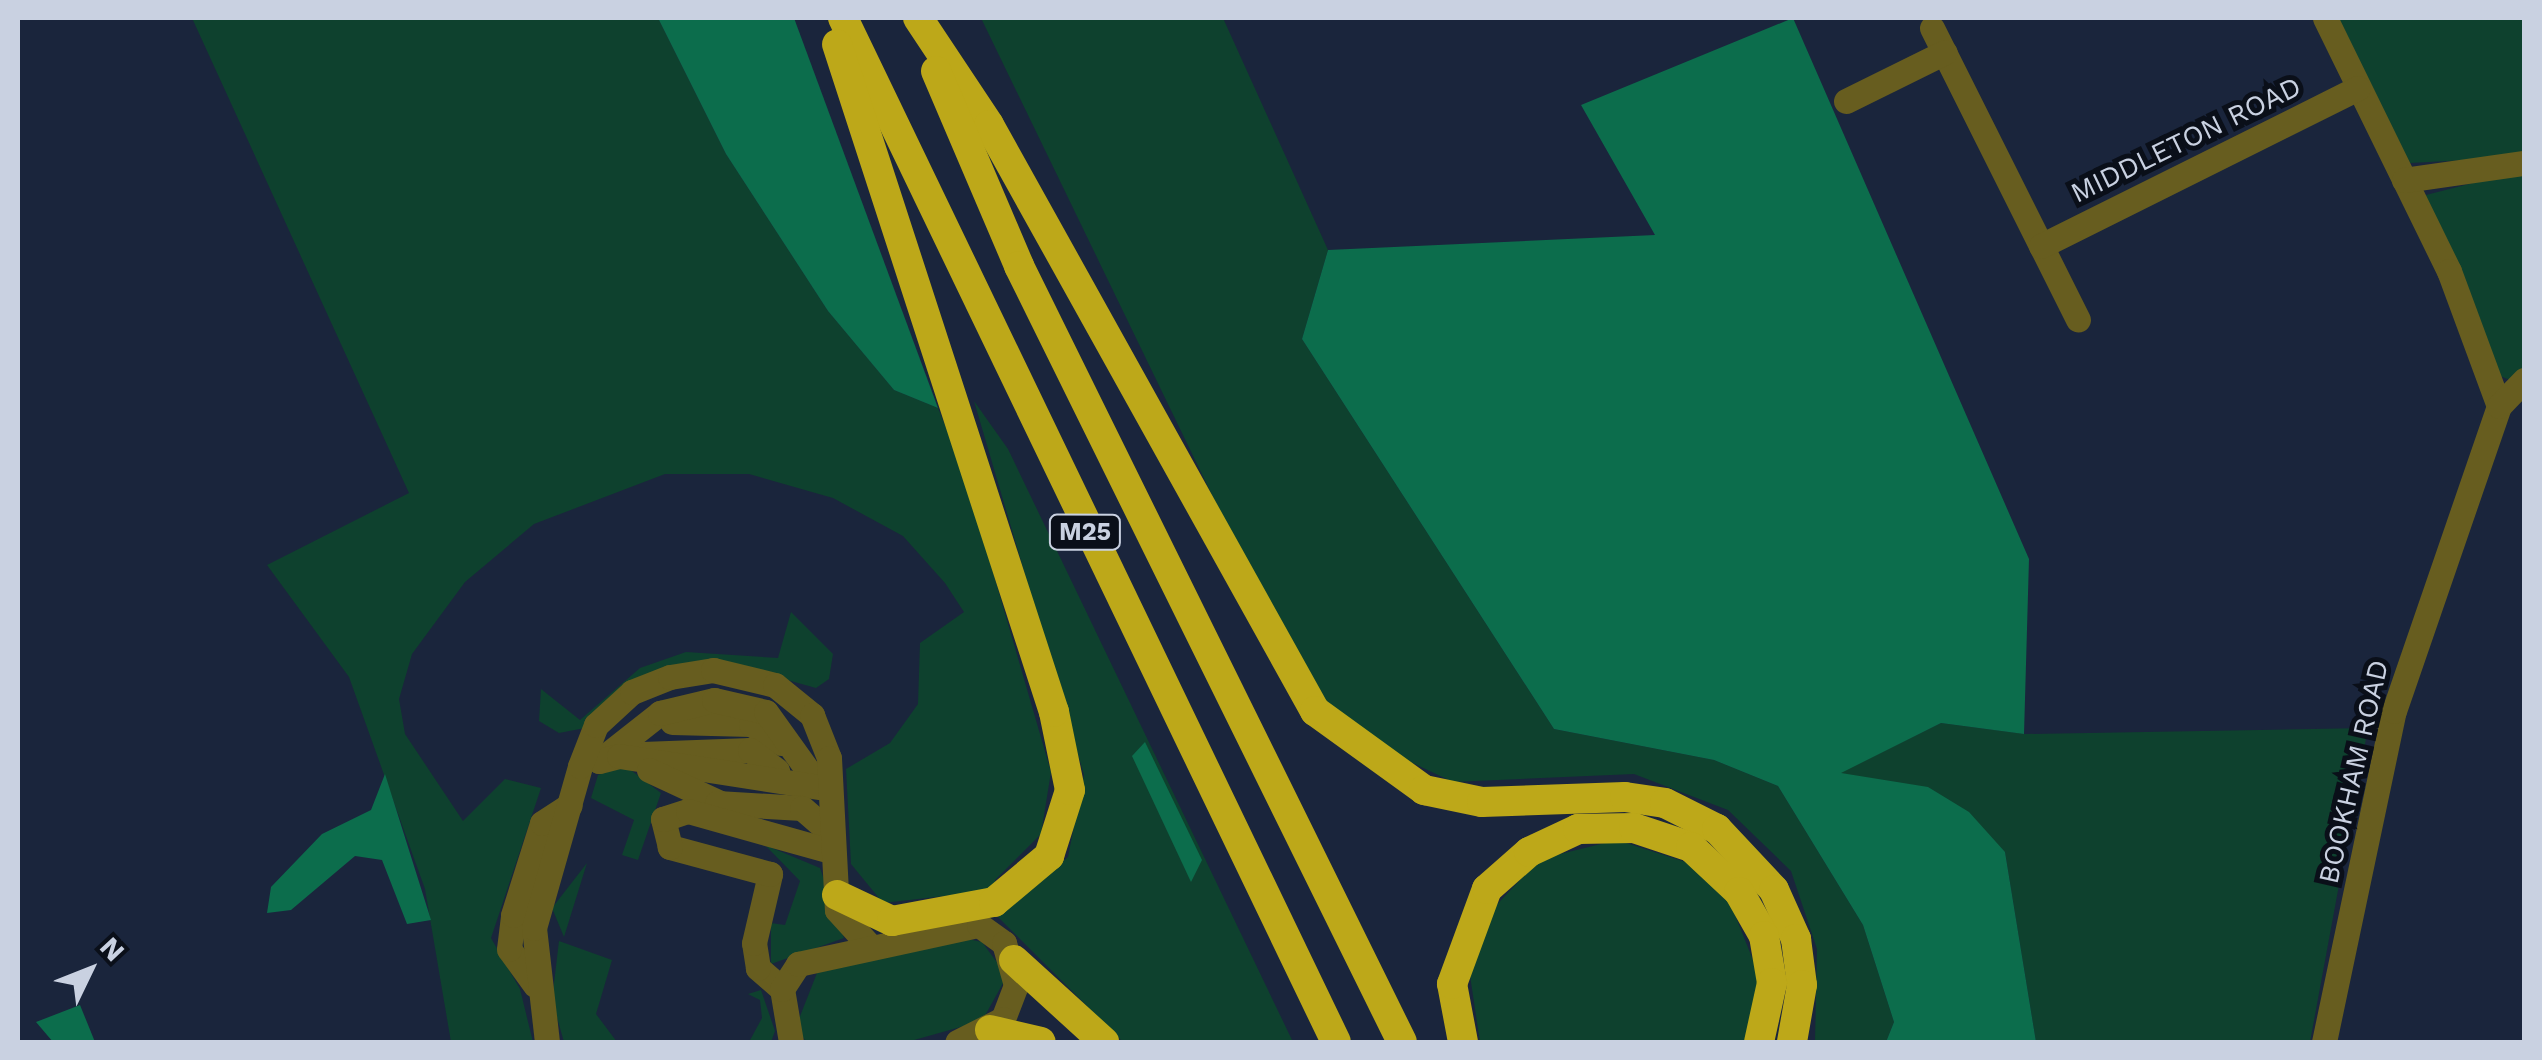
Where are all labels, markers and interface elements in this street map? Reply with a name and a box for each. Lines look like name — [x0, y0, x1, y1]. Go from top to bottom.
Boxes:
street label: MIDDLETON ROAD — [2065, 70, 2307, 210]
road number: M25 — [1048, 512, 1122, 552]
street label: BOOKHAM ROAD — [2312, 657, 2396, 887]
north arrow — [40, 920, 140, 1020]
text: N — [93, 930, 131, 968]

